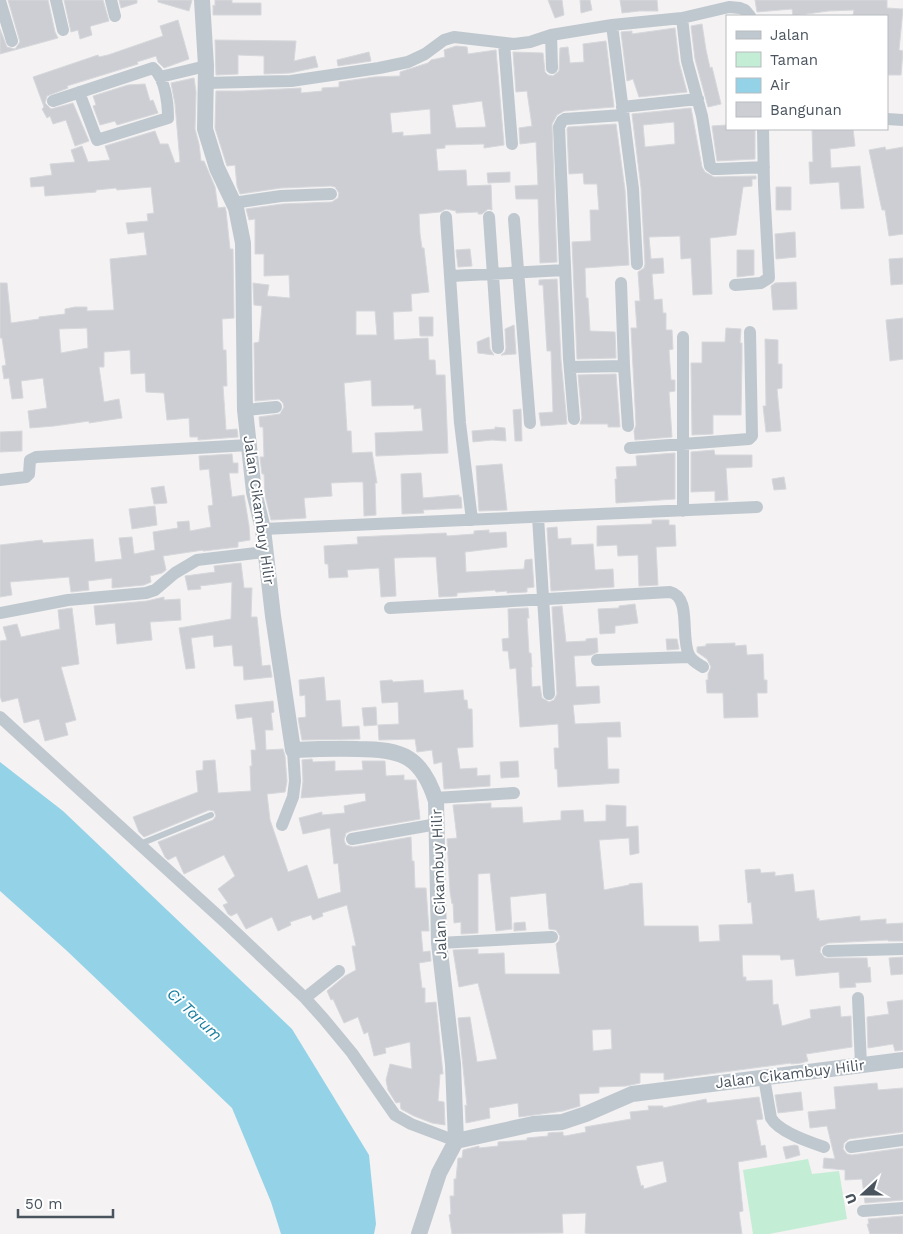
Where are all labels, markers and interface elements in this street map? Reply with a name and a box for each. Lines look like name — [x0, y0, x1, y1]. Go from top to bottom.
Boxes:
legend — [726, 15, 888, 130]
text: Jalan — [770, 26, 809, 44]
text: Taman — [770, 51, 818, 69]
text: Air — [770, 76, 790, 94]
text: Bangunan — [770, 101, 842, 119]
street label: Jalan Cikambuy Hilir — [240, 434, 278, 586]
street label: Jalan Cikambuy Hilir — [427, 809, 451, 959]
water label: Ci Tarum — [163, 984, 226, 1045]
street label: Jalan Cikambuy Hilir — [714, 1056, 866, 1092]
north arrow — [838, 1169, 888, 1219]
scale bar — [18, 1186, 112, 1218]
text: U — [842, 1191, 860, 1206]
text: 50 m — [25, 1195, 62, 1213]

